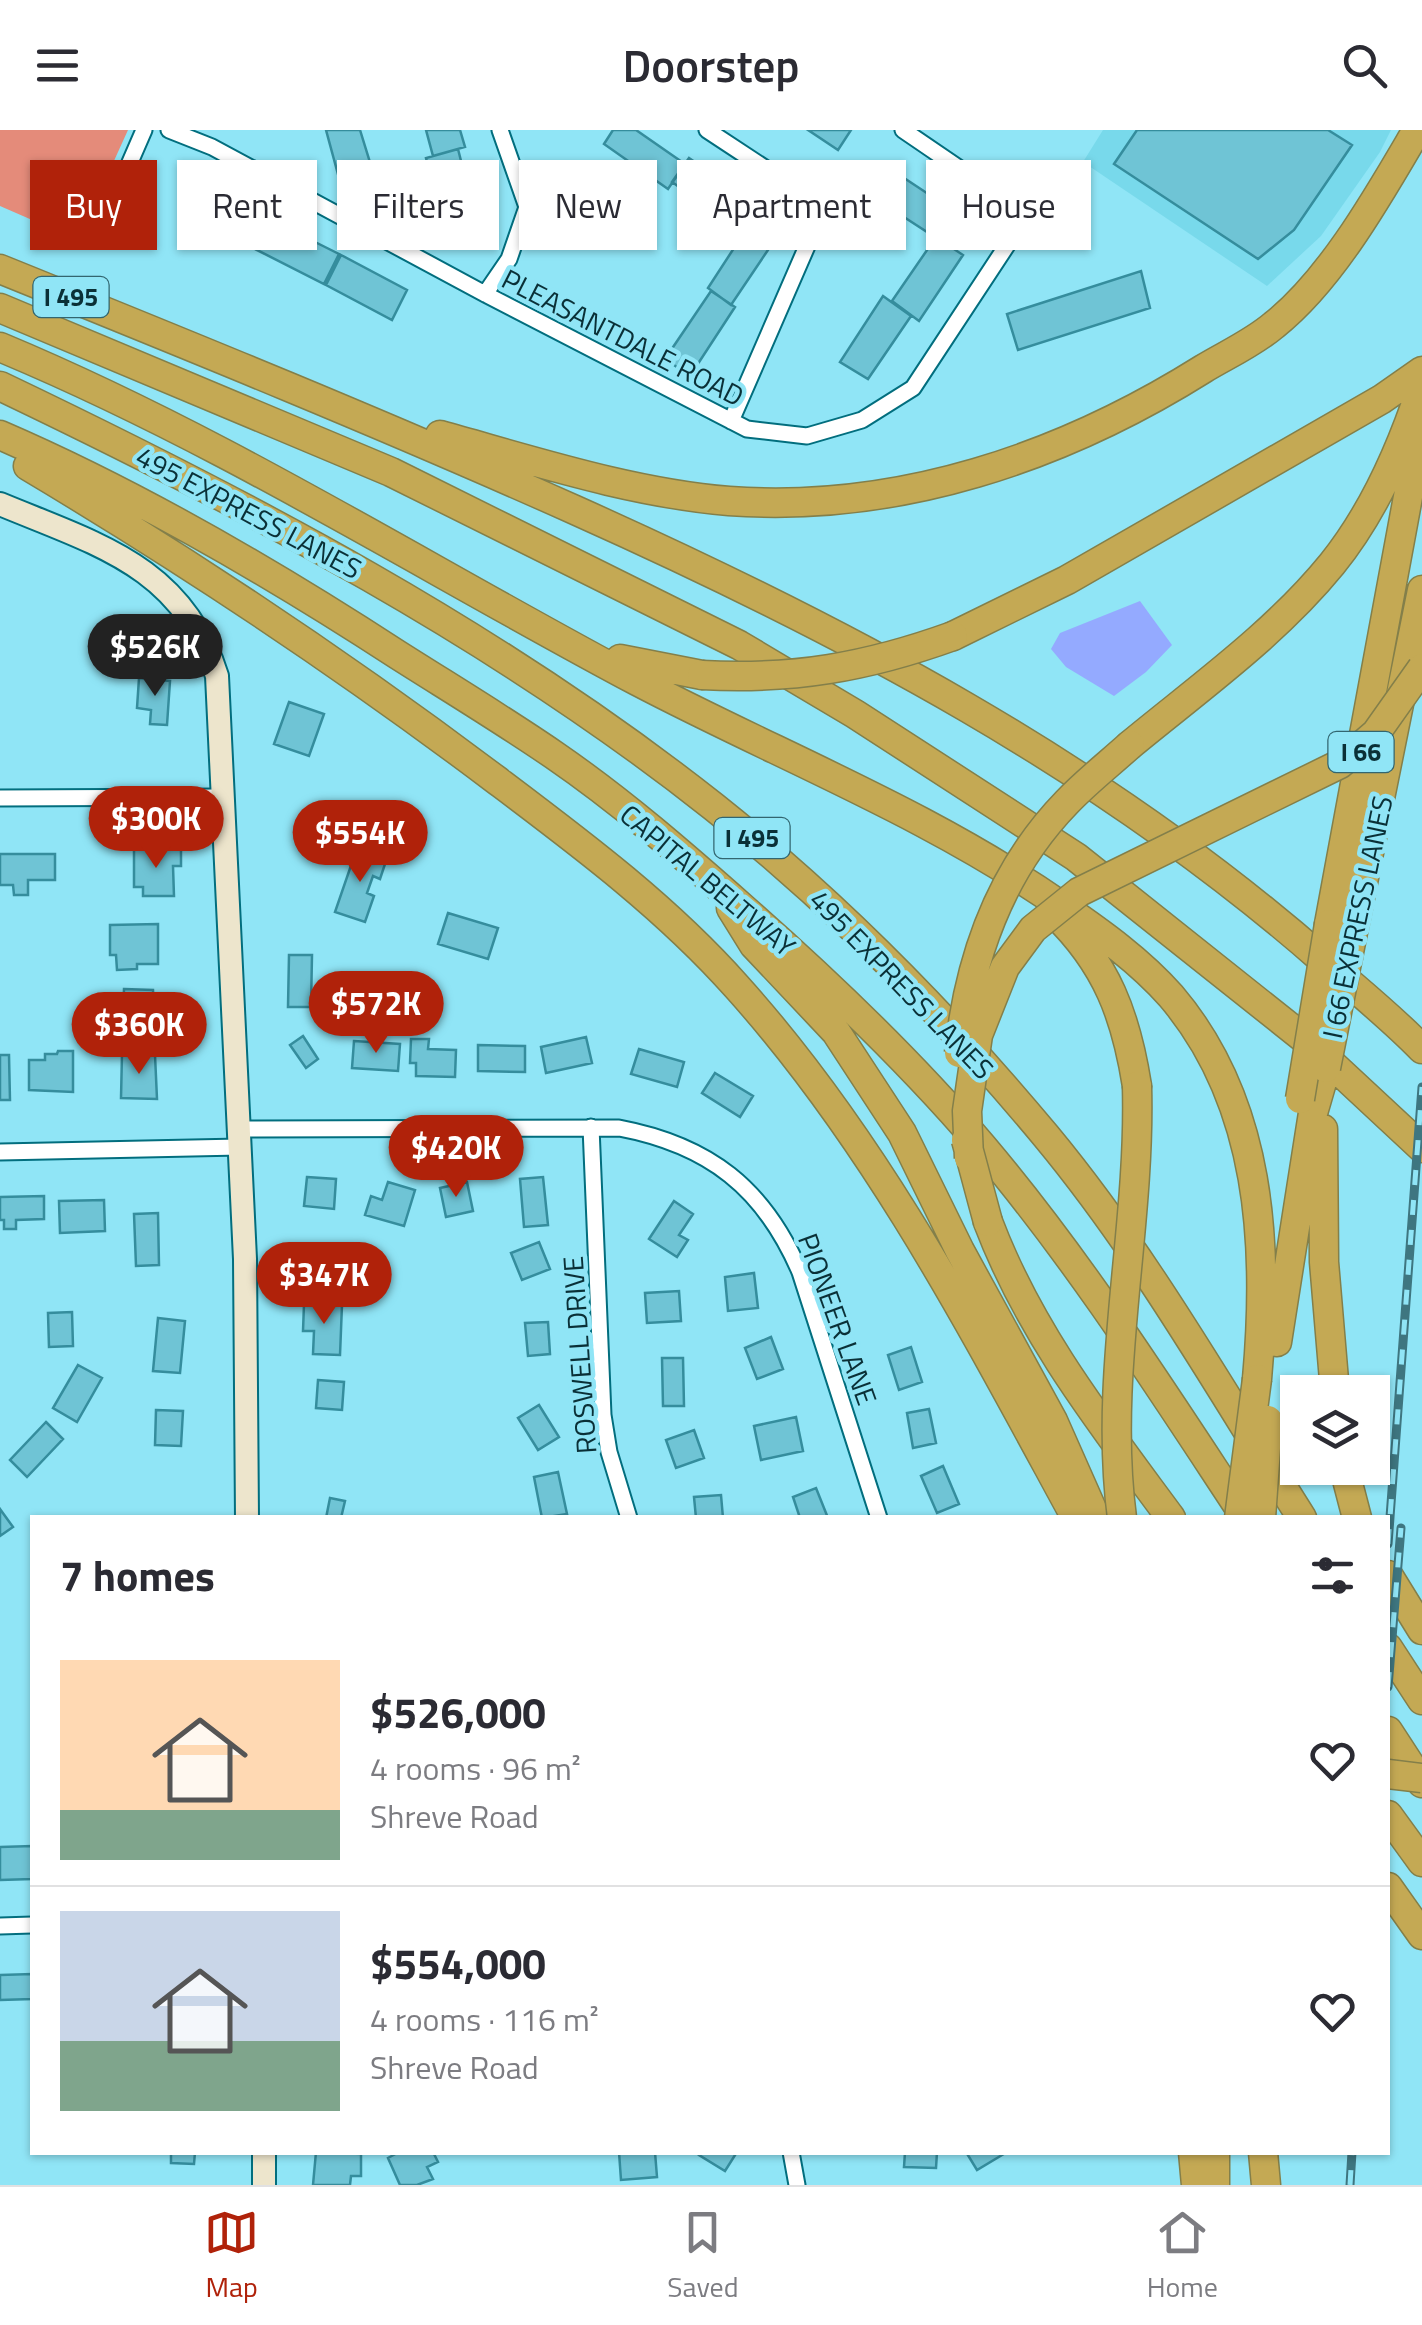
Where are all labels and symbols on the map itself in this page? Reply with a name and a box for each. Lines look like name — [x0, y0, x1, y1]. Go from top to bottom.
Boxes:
street label: PLEASANTDALE ROAD — [494, 257, 752, 417]
road number: I 495 — [34, 277, 108, 317]
street label: 495 EXPRESS LANES — [129, 434, 369, 590]
pin: $526K — [85, 614, 225, 699]
road number: I 66 — [1328, 732, 1394, 772]
pin: $300K — [86, 786, 226, 871]
street label: I 66 EXPRESS LANES — [1310, 792, 1404, 1042]
street label: CAPITAL BELTWAY — [611, 793, 805, 967]
pin: $554K — [290, 800, 430, 885]
road number: I 495 — [714, 818, 790, 858]
street label: 495 EXPRESS LANES — [800, 879, 1004, 1089]
pin: $572K — [306, 971, 446, 1056]
pin: $360K — [69, 992, 209, 1077]
pin: $420K — [386, 1115, 526, 1200]
street label: PIONEER LANE — [787, 1227, 889, 1411]
pin: $347K — [254, 1242, 394, 1327]
street label: ROSWELL DRIVE — [551, 1255, 607, 1455]

